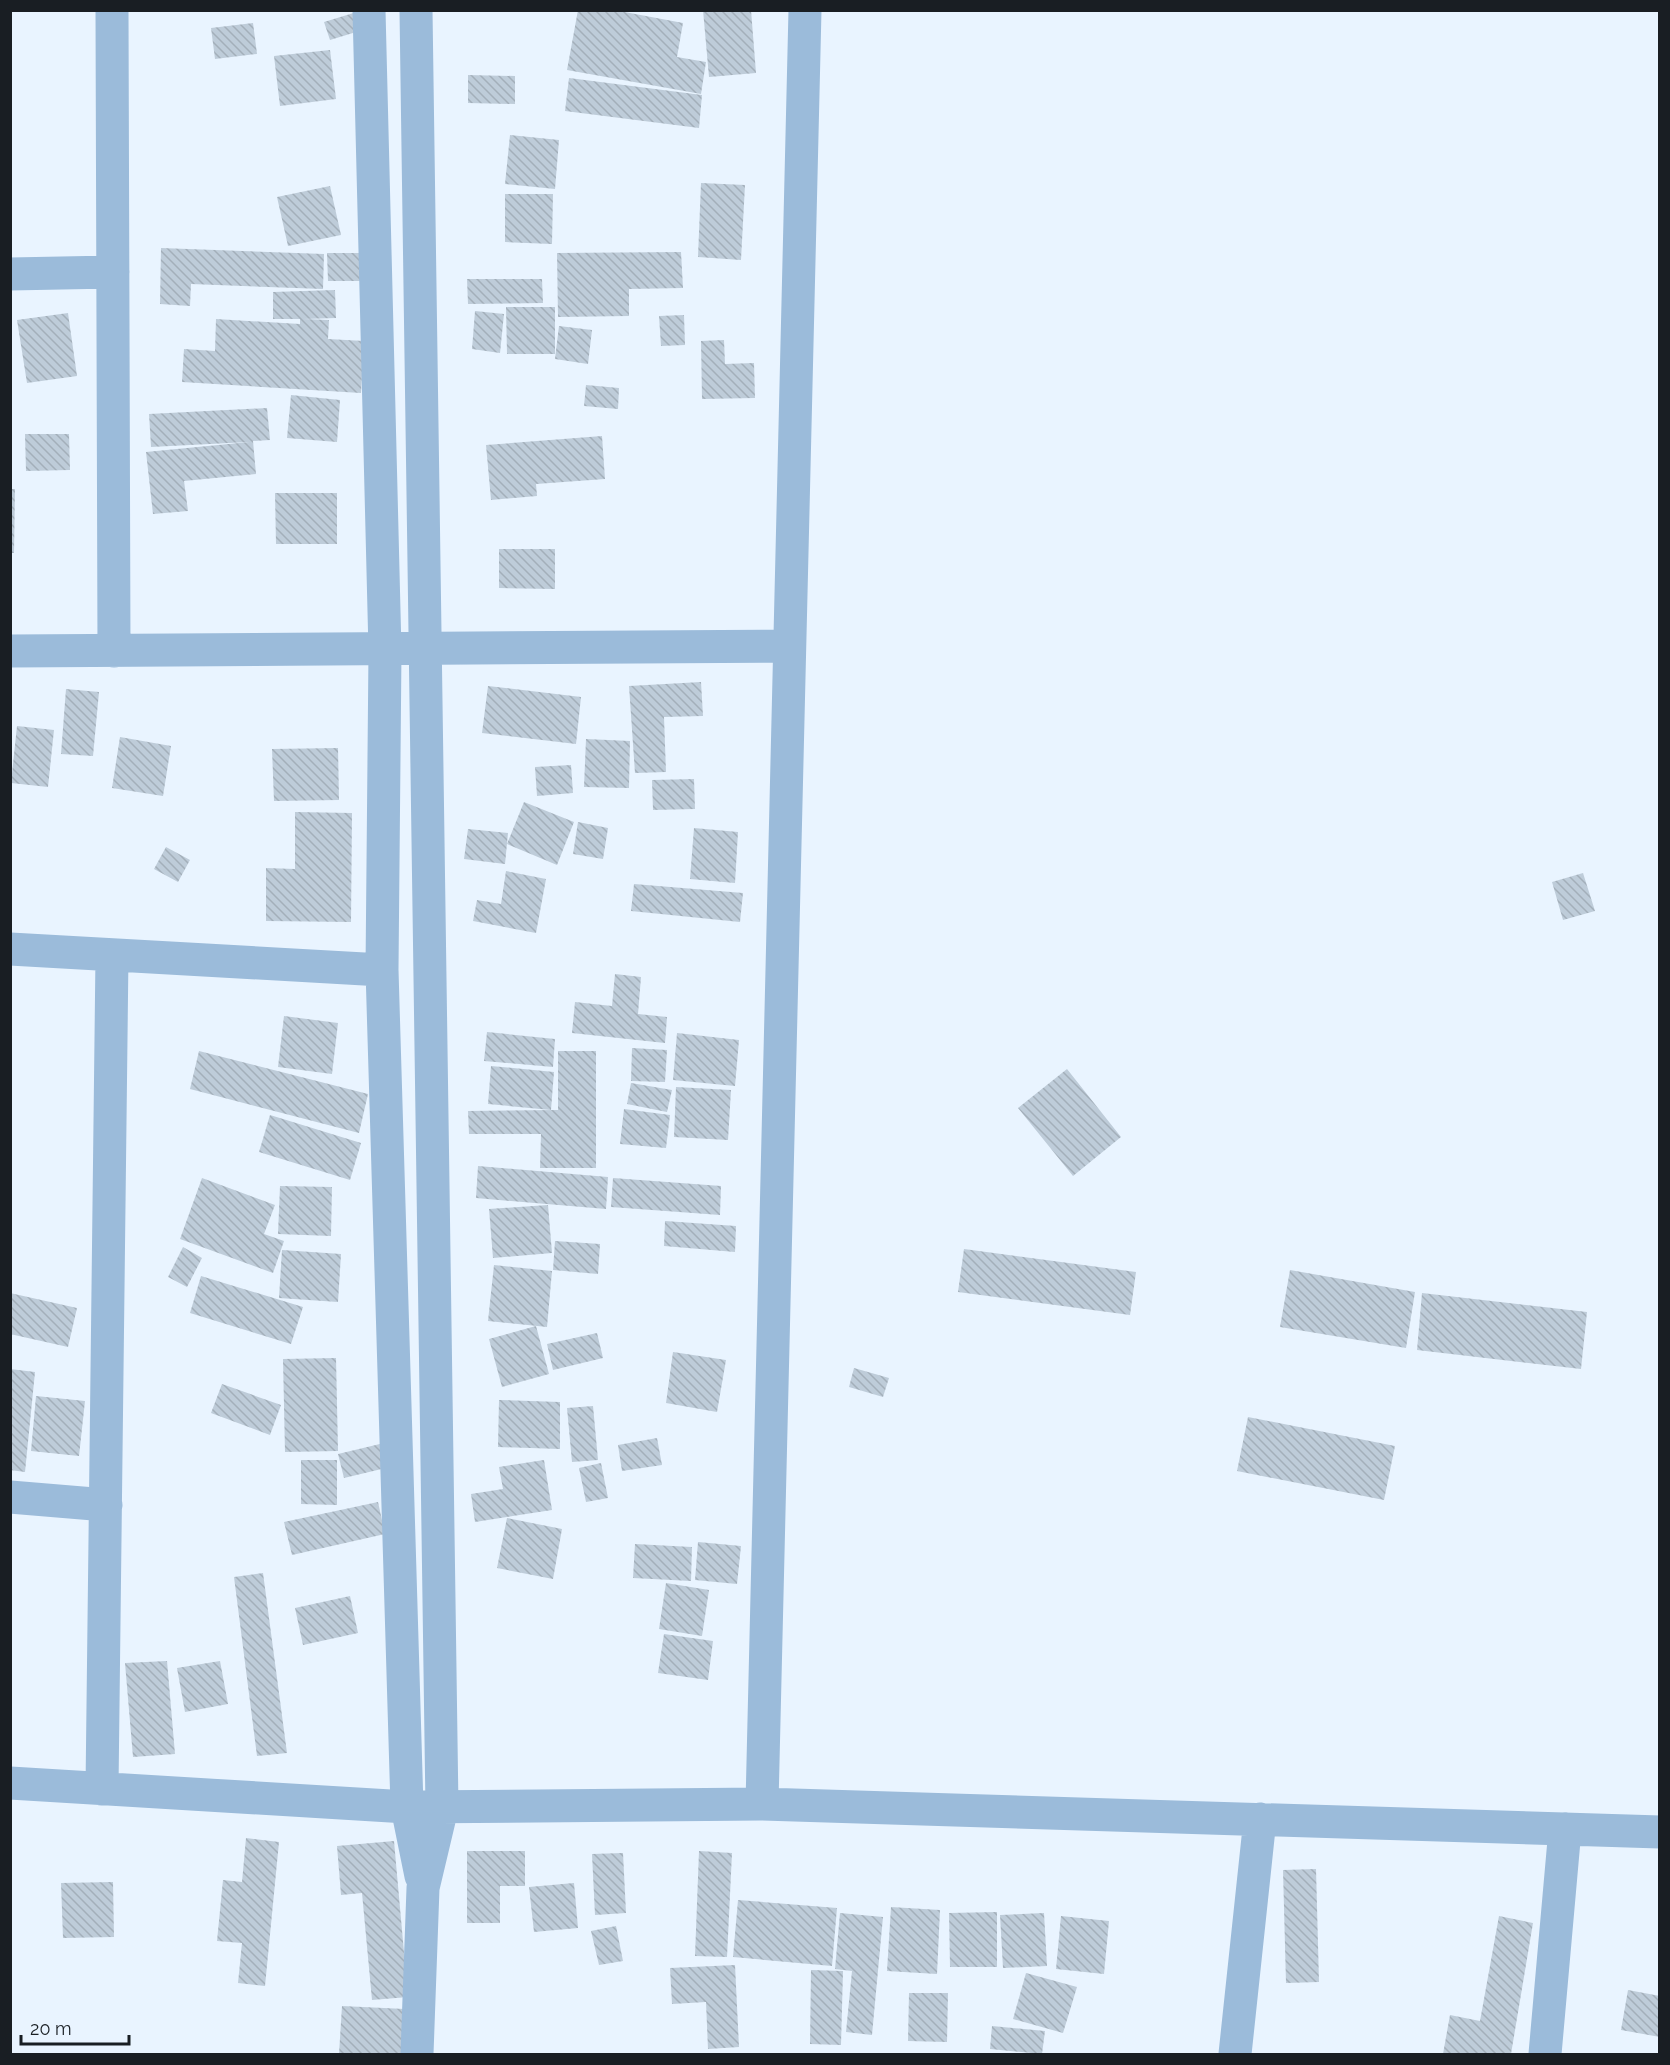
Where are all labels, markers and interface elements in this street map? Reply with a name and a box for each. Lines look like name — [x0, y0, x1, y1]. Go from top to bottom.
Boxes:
scale bar — [21, 2008, 129, 2046]
text: 20 m — [30, 2018, 72, 2039]

